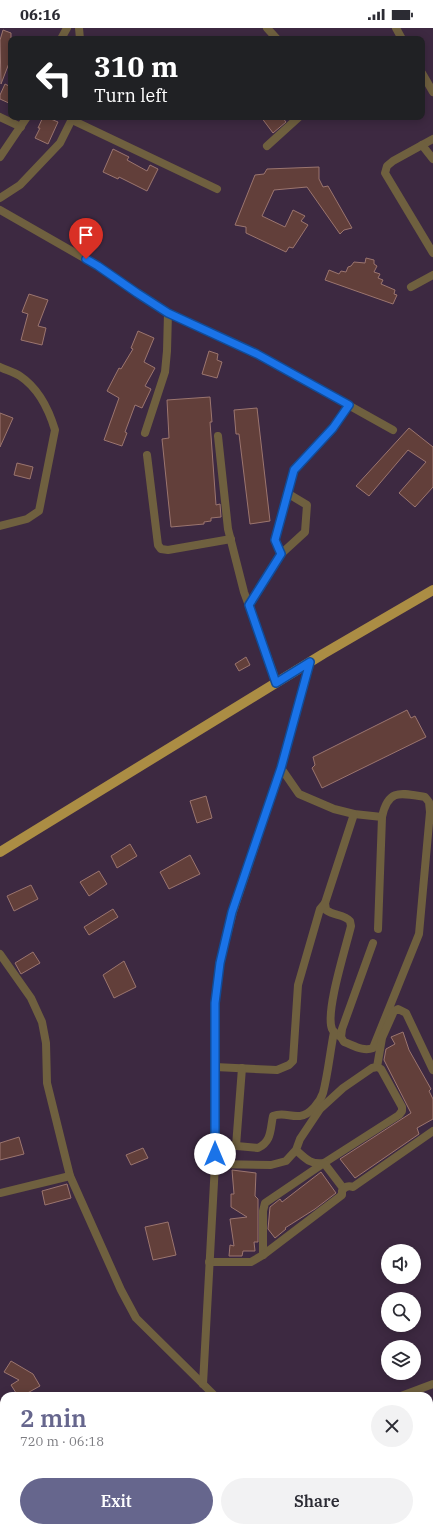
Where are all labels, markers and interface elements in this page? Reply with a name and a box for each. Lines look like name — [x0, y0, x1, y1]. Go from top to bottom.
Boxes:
text: 06:16 — [20, 5, 61, 24]
text: 310 m — [94, 48, 178, 85]
icon: left — [28, 52, 80, 104]
text: Turn left — [94, 84, 168, 107]
pin — [69, 218, 103, 259]
icon: arrive — [75, 224, 97, 246]
position arrow — [194, 1133, 236, 1175]
map controls — [381, 1244, 421, 1380]
button: sound — [381, 1244, 421, 1284]
button: search — [381, 1292, 421, 1332]
button: layers — [381, 1340, 421, 1380]
text: 2 min — [20, 1402, 87, 1434]
button: close — [371, 1405, 413, 1447]
text: 720 m · 06:18 — [20, 1433, 104, 1450]
button: Exit — [20, 1478, 213, 1524]
button: Share — [221, 1478, 413, 1524]

